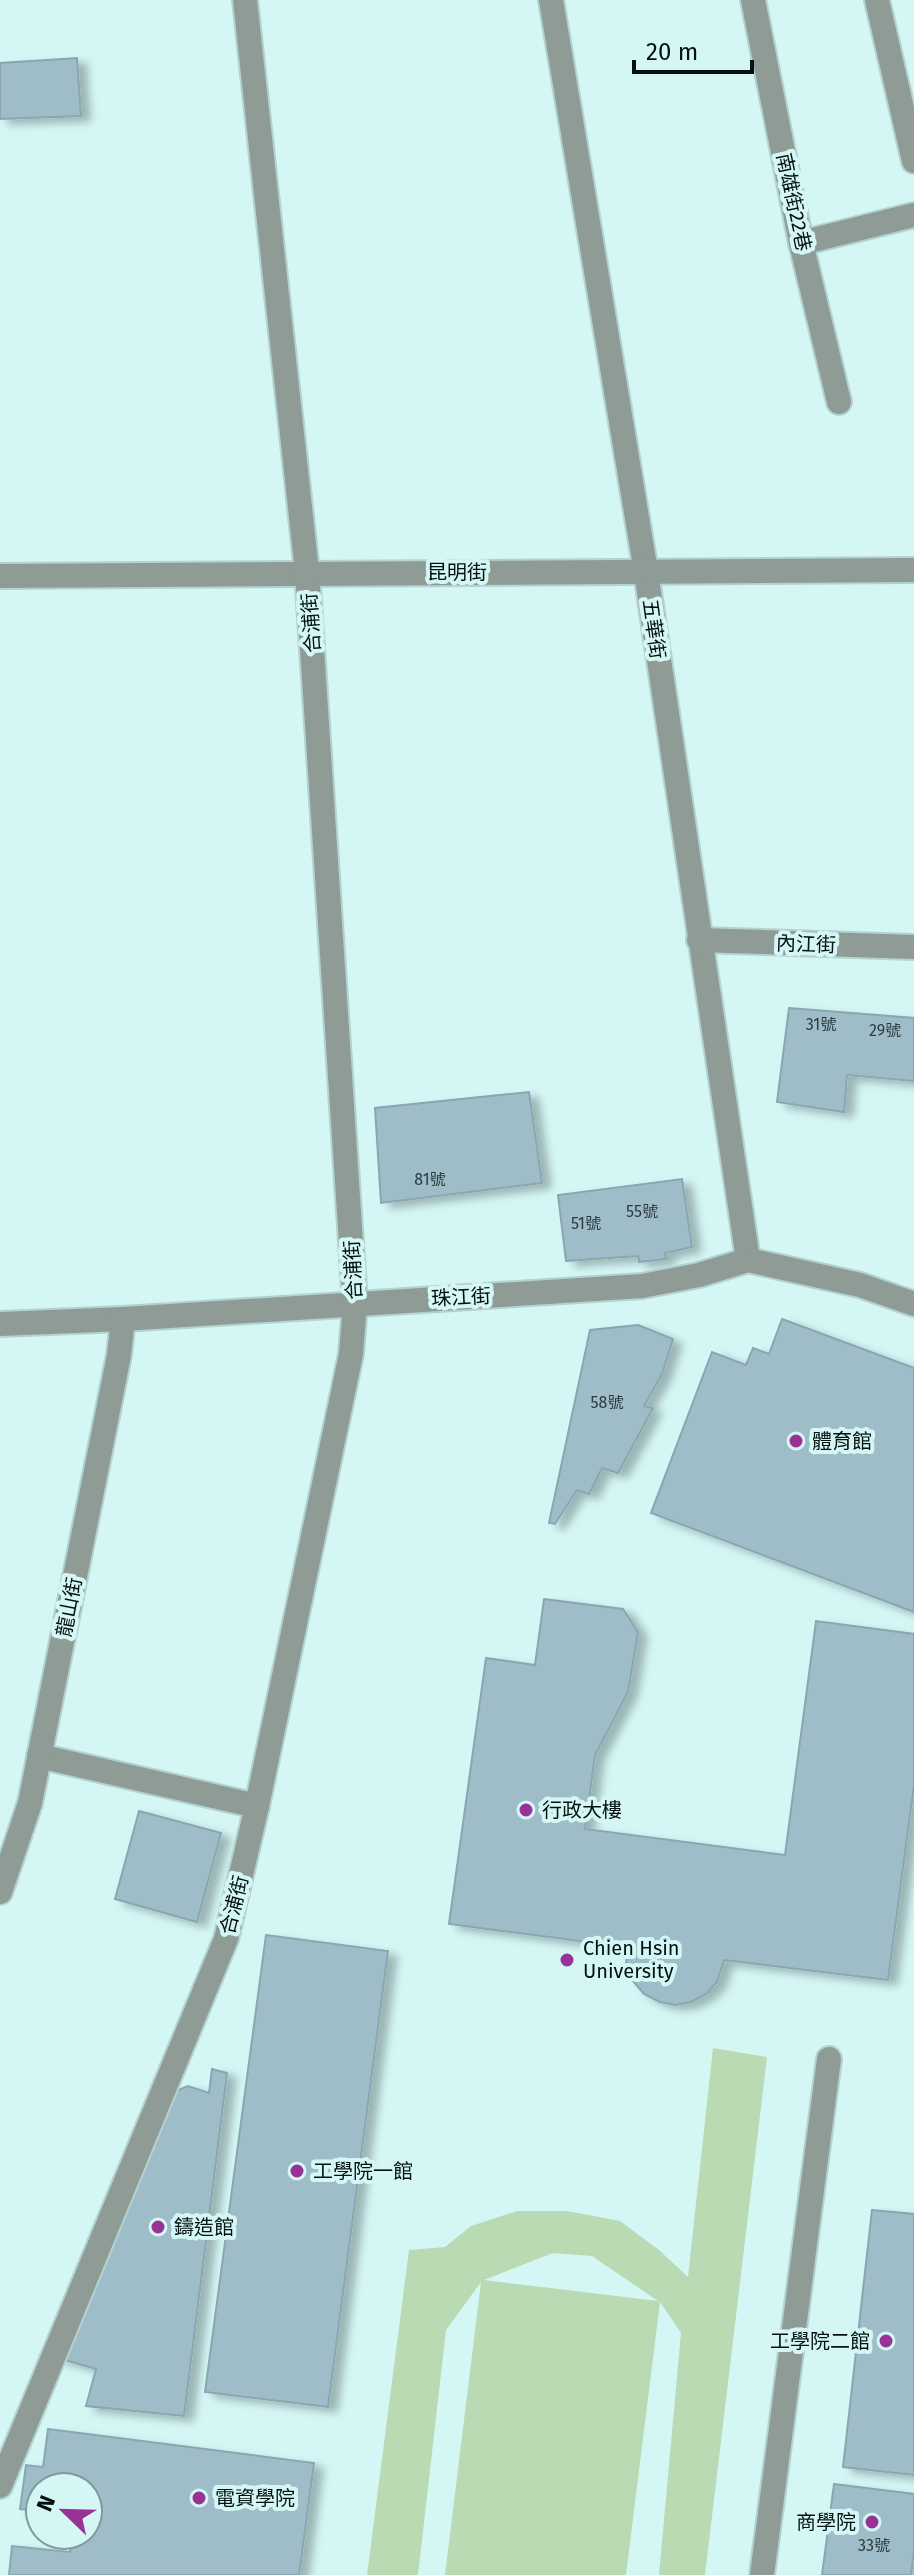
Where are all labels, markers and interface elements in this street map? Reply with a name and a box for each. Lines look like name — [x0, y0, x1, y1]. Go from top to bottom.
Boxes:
scale bar — [634, 24, 752, 74]
text: 20 m — [646, 38, 698, 66]
street label: 南雄街22巷 — [772, 151, 816, 253]
street label: 昆明街 — [427, 560, 487, 584]
street label: 合浦街 — [297, 592, 325, 654]
street label: 五華街 — [638, 598, 670, 660]
street label: 內江街 — [776, 931, 836, 957]
house number: 31號 — [806, 1015, 836, 1034]
house number: 29號 — [869, 1021, 901, 1040]
house number: 81號 — [414, 1170, 446, 1189]
house number: 55號 — [626, 1202, 658, 1221]
house number: 51號 — [571, 1214, 601, 1233]
street label: 合浦街 — [339, 1239, 367, 1301]
street label: 珠江街 — [430, 1283, 492, 1311]
house number: 58號 — [591, 1393, 623, 1412]
place label: 體育館 — [812, 1429, 872, 1453]
marker: 體育館 — [787, 1432, 805, 1450]
street label: 龍山街 — [51, 1575, 87, 1639]
place label: 行政大樓 — [542, 1798, 622, 1822]
marker: 行政大樓 — [517, 1801, 535, 1819]
street label: 合浦街 — [215, 1873, 253, 1937]
place label: Chien Hsin University — [583, 1936, 680, 1983]
marker: Chien Hsin University — [558, 1951, 576, 1969]
place label: 工學院一館 — [313, 2159, 413, 2183]
marker: 工學院一館 — [288, 2162, 306, 2180]
place label: 鑄造館 — [174, 2215, 234, 2239]
marker: 鑄造館 — [149, 2218, 167, 2236]
place label: 工學院二館 — [770, 2329, 870, 2353]
marker: 工學院二館 — [877, 2332, 895, 2350]
north arrow — [24, 2471, 104, 2551]
place label: 電資學院 — [215, 2486, 295, 2510]
marker: 電資學院 — [190, 2489, 208, 2507]
text: N — [31, 2491, 61, 2515]
place label: 商學院 — [796, 2510, 856, 2534]
marker: 商學院 — [863, 2513, 881, 2531]
house number: 33號 — [858, 2536, 890, 2555]

